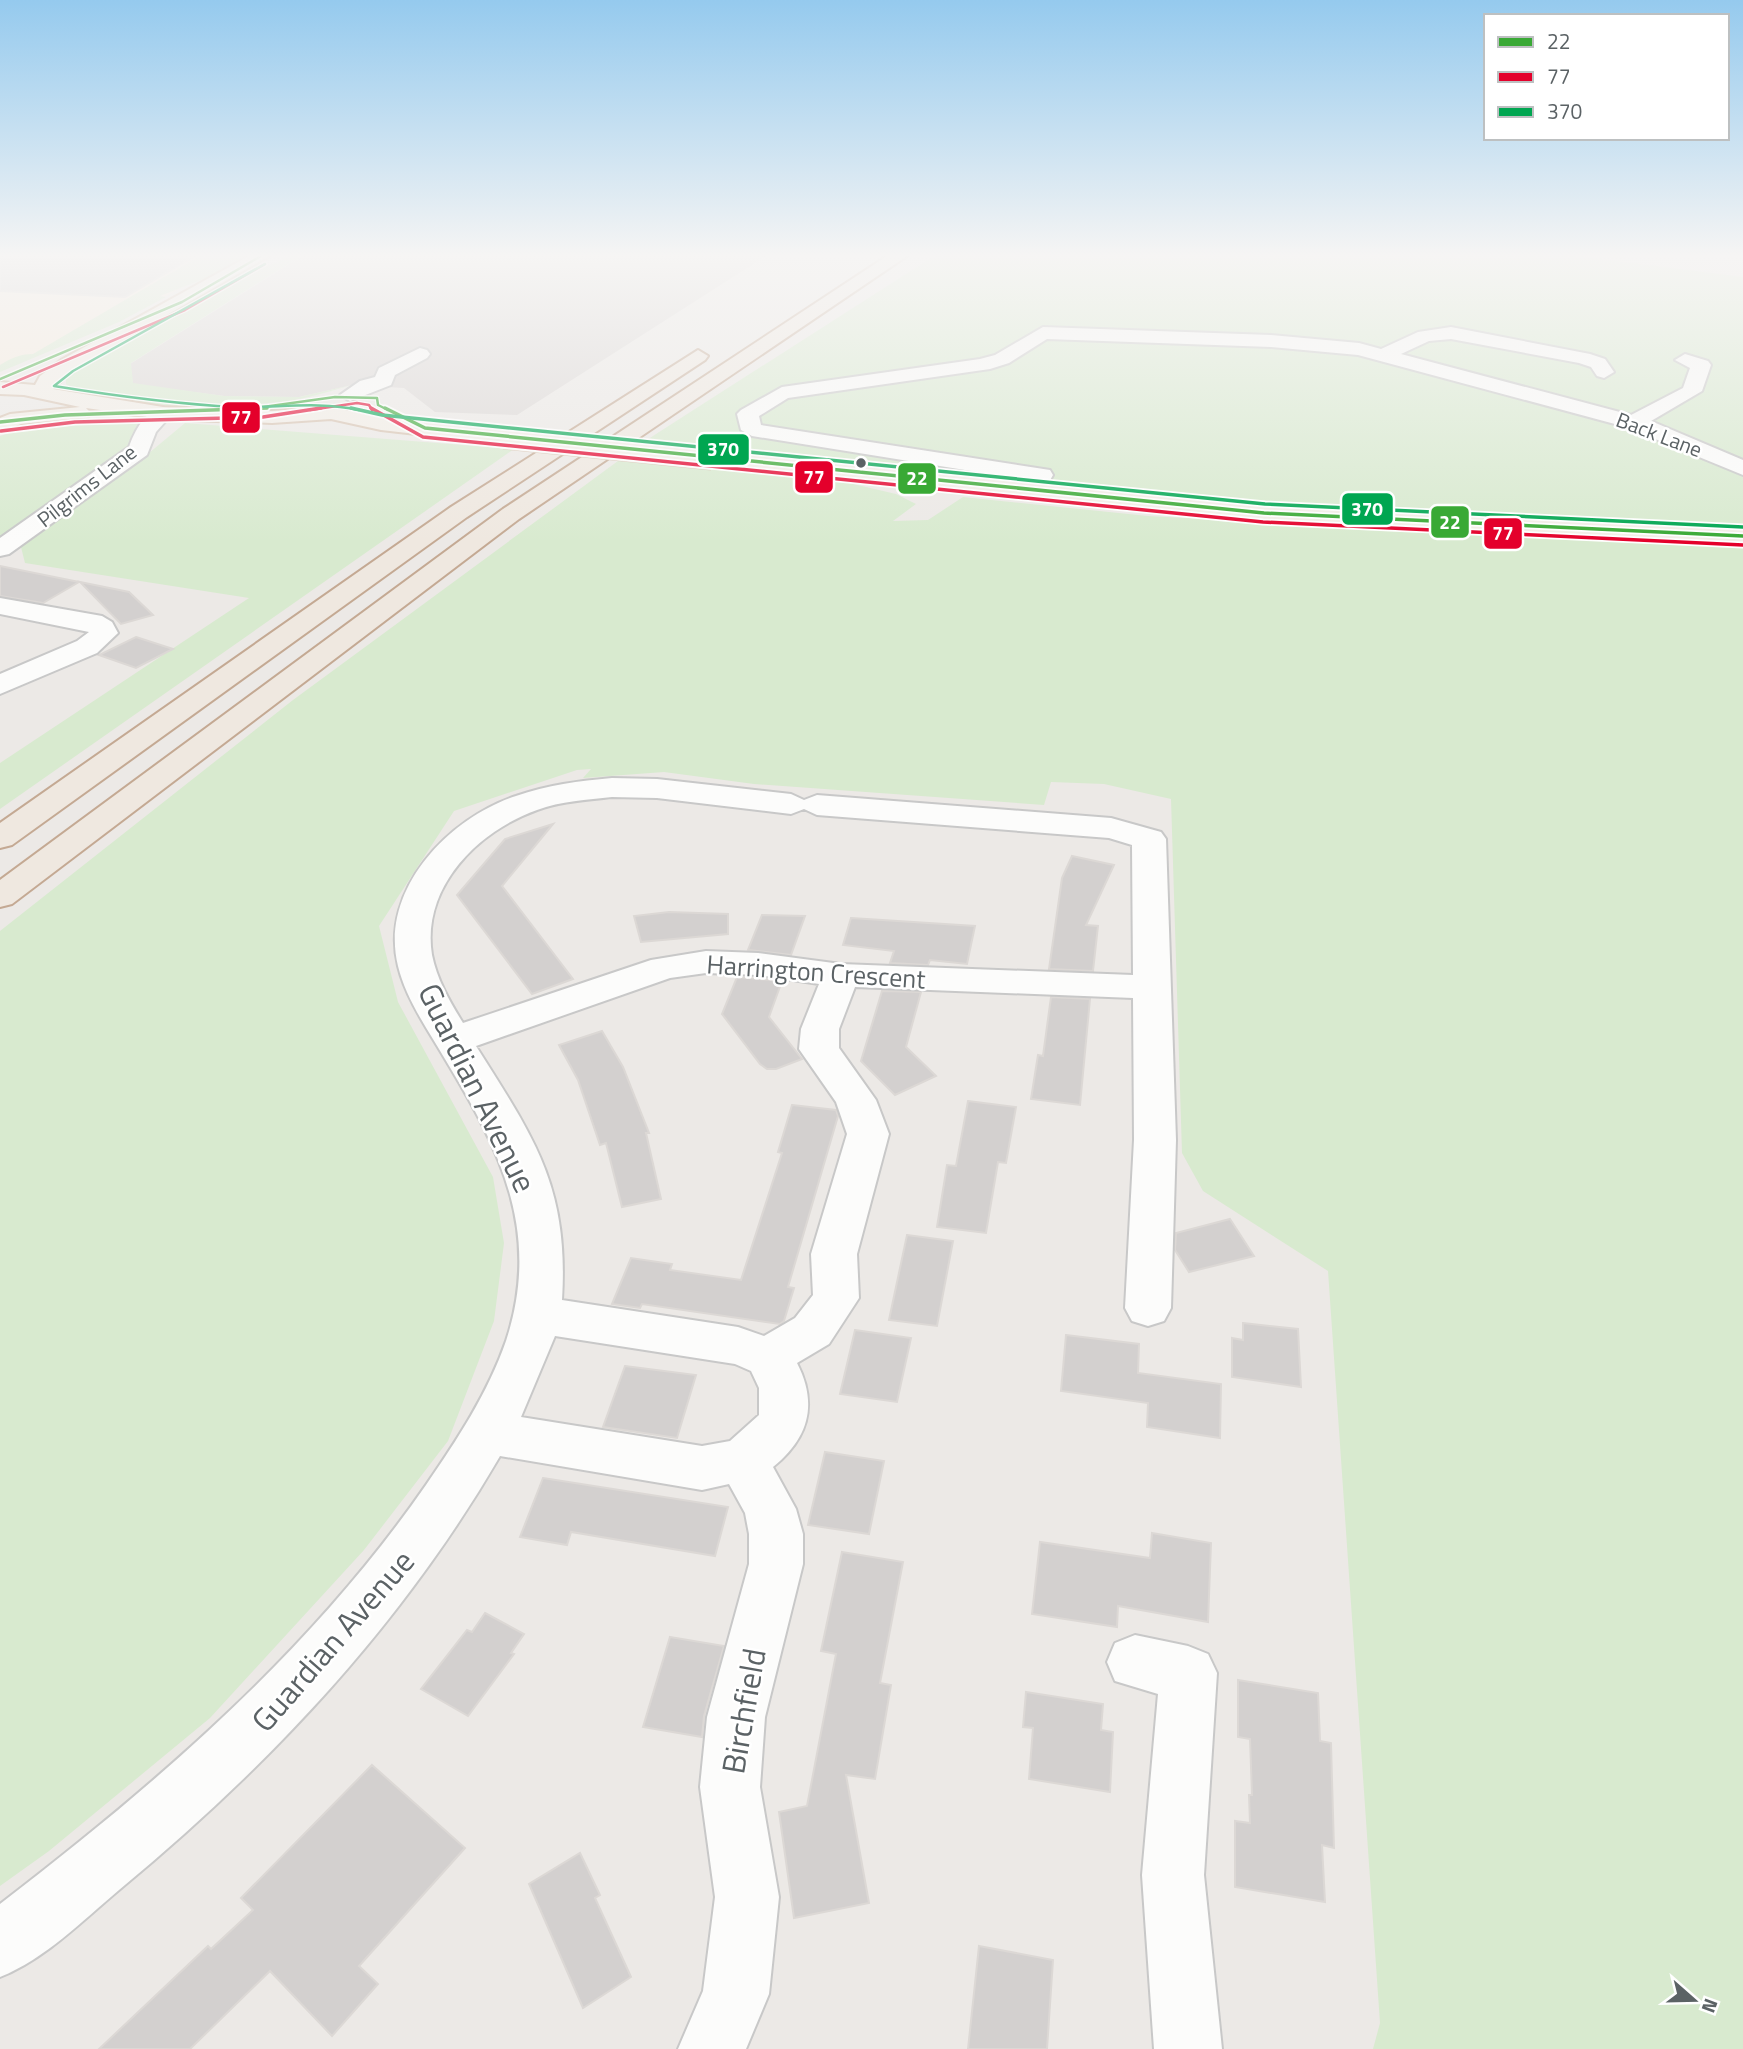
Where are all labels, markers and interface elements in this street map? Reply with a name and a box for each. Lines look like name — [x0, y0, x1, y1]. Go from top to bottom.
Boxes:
legend — [1484, 14, 1729, 140]
text: 22 — [1547, 25, 1571, 57]
text: 77 — [1547, 60, 1571, 92]
text: 370 — [1547, 95, 1582, 127]
line badge: 77 — [221, 401, 261, 434]
text: 77 — [230, 402, 252, 431]
street label: Back Lane — [1612, 403, 1707, 465]
line badge: 370 — [697, 433, 750, 466]
text: 370 — [707, 434, 739, 463]
street label: Pilgrims Lane — [30, 436, 143, 534]
unlabelled marker — [854, 456, 868, 470]
line badge: 77 — [794, 460, 834, 494]
text: 77 — [803, 462, 825, 491]
line badge: 22 — [897, 462, 937, 495]
text: 22 — [906, 463, 928, 492]
line badge: 370 — [1341, 492, 1394, 526]
text: 370 — [1351, 494, 1383, 523]
line badge: 22 — [1430, 505, 1470, 539]
text: 22 — [1439, 507, 1461, 536]
line badge: 77 — [1483, 517, 1523, 550]
text: 77 — [1492, 518, 1514, 547]
street label: Harrington Crescent — [705, 944, 927, 999]
street label: Guardian Avenue — [406, 975, 549, 1200]
street label: Guardian Avenue — [239, 1539, 425, 1742]
street label: Birchfield — [708, 1644, 778, 1777]
north arrow — [1659, 1965, 1729, 2035]
text: N — [1695, 1995, 1726, 2017]

